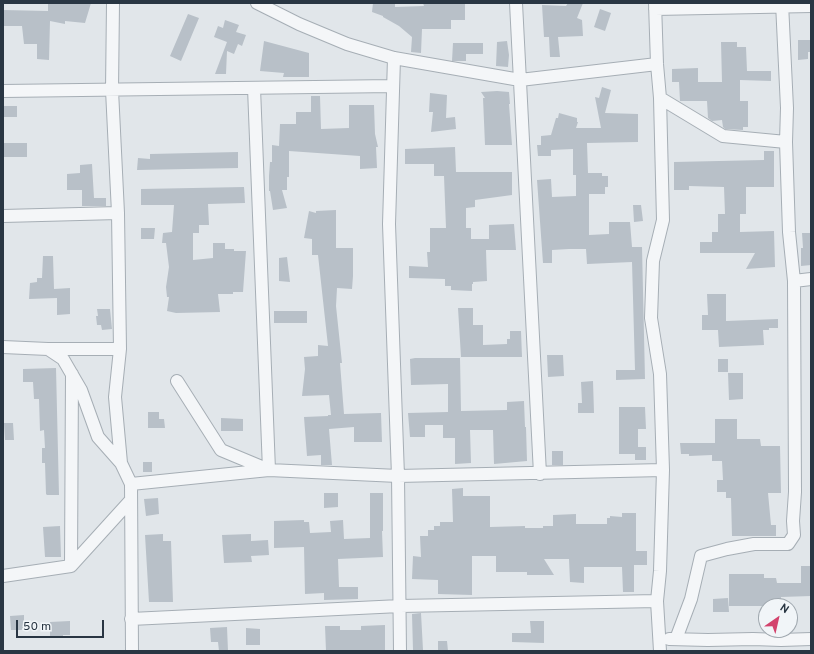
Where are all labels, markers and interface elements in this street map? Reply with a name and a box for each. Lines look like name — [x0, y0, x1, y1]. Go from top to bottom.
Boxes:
north arrow — [758, 598, 798, 638]
text: N — [777, 601, 791, 617]
scale bar — [18, 612, 106, 638]
text: 50 m — [23, 619, 51, 635]

